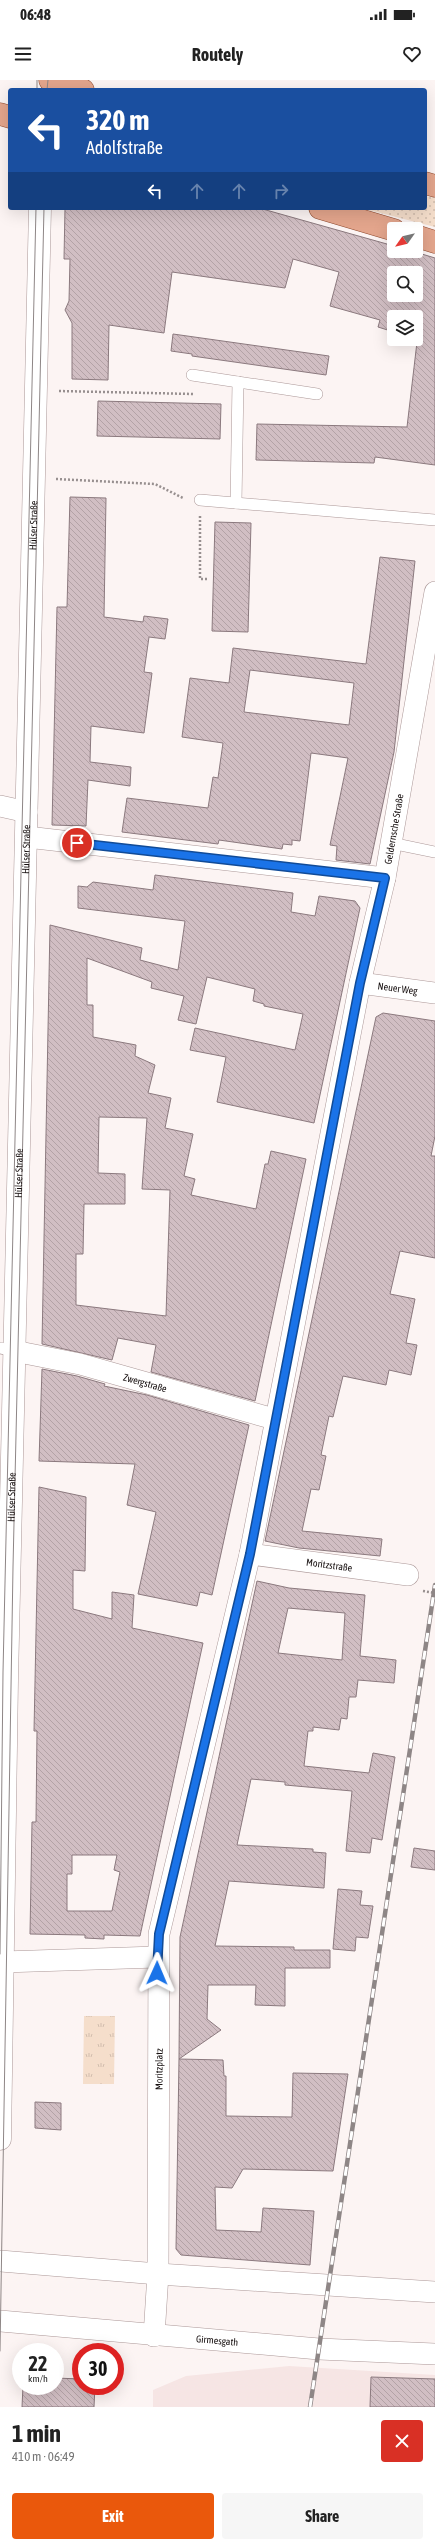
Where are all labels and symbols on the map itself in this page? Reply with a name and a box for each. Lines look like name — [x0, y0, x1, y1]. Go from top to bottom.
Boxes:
north arrow — [387, 222, 423, 258]
street label: Hülser Straße — [27, 500, 39, 550]
street label: Geldernsche Straße — [382, 793, 405, 865]
street label: Hülser Straße — [20, 824, 32, 874]
pin — [60, 826, 94, 860]
street label: Neuer Weg — [377, 980, 419, 996]
street label: Hülser Straße — [12, 1148, 24, 1198]
street label: Zwergstraße — [122, 1371, 169, 1394]
street label: Hülser Straße — [5, 1472, 17, 1522]
street label: Moritzstraße — [306, 1556, 353, 1573]
position arrow — [136, 1952, 178, 1994]
street label: Moritzplatz — [153, 2048, 164, 2090]
street label: Girmesgath — [196, 2333, 239, 2347]
speed limit sign: 30 — [72, 2343, 124, 2395]

